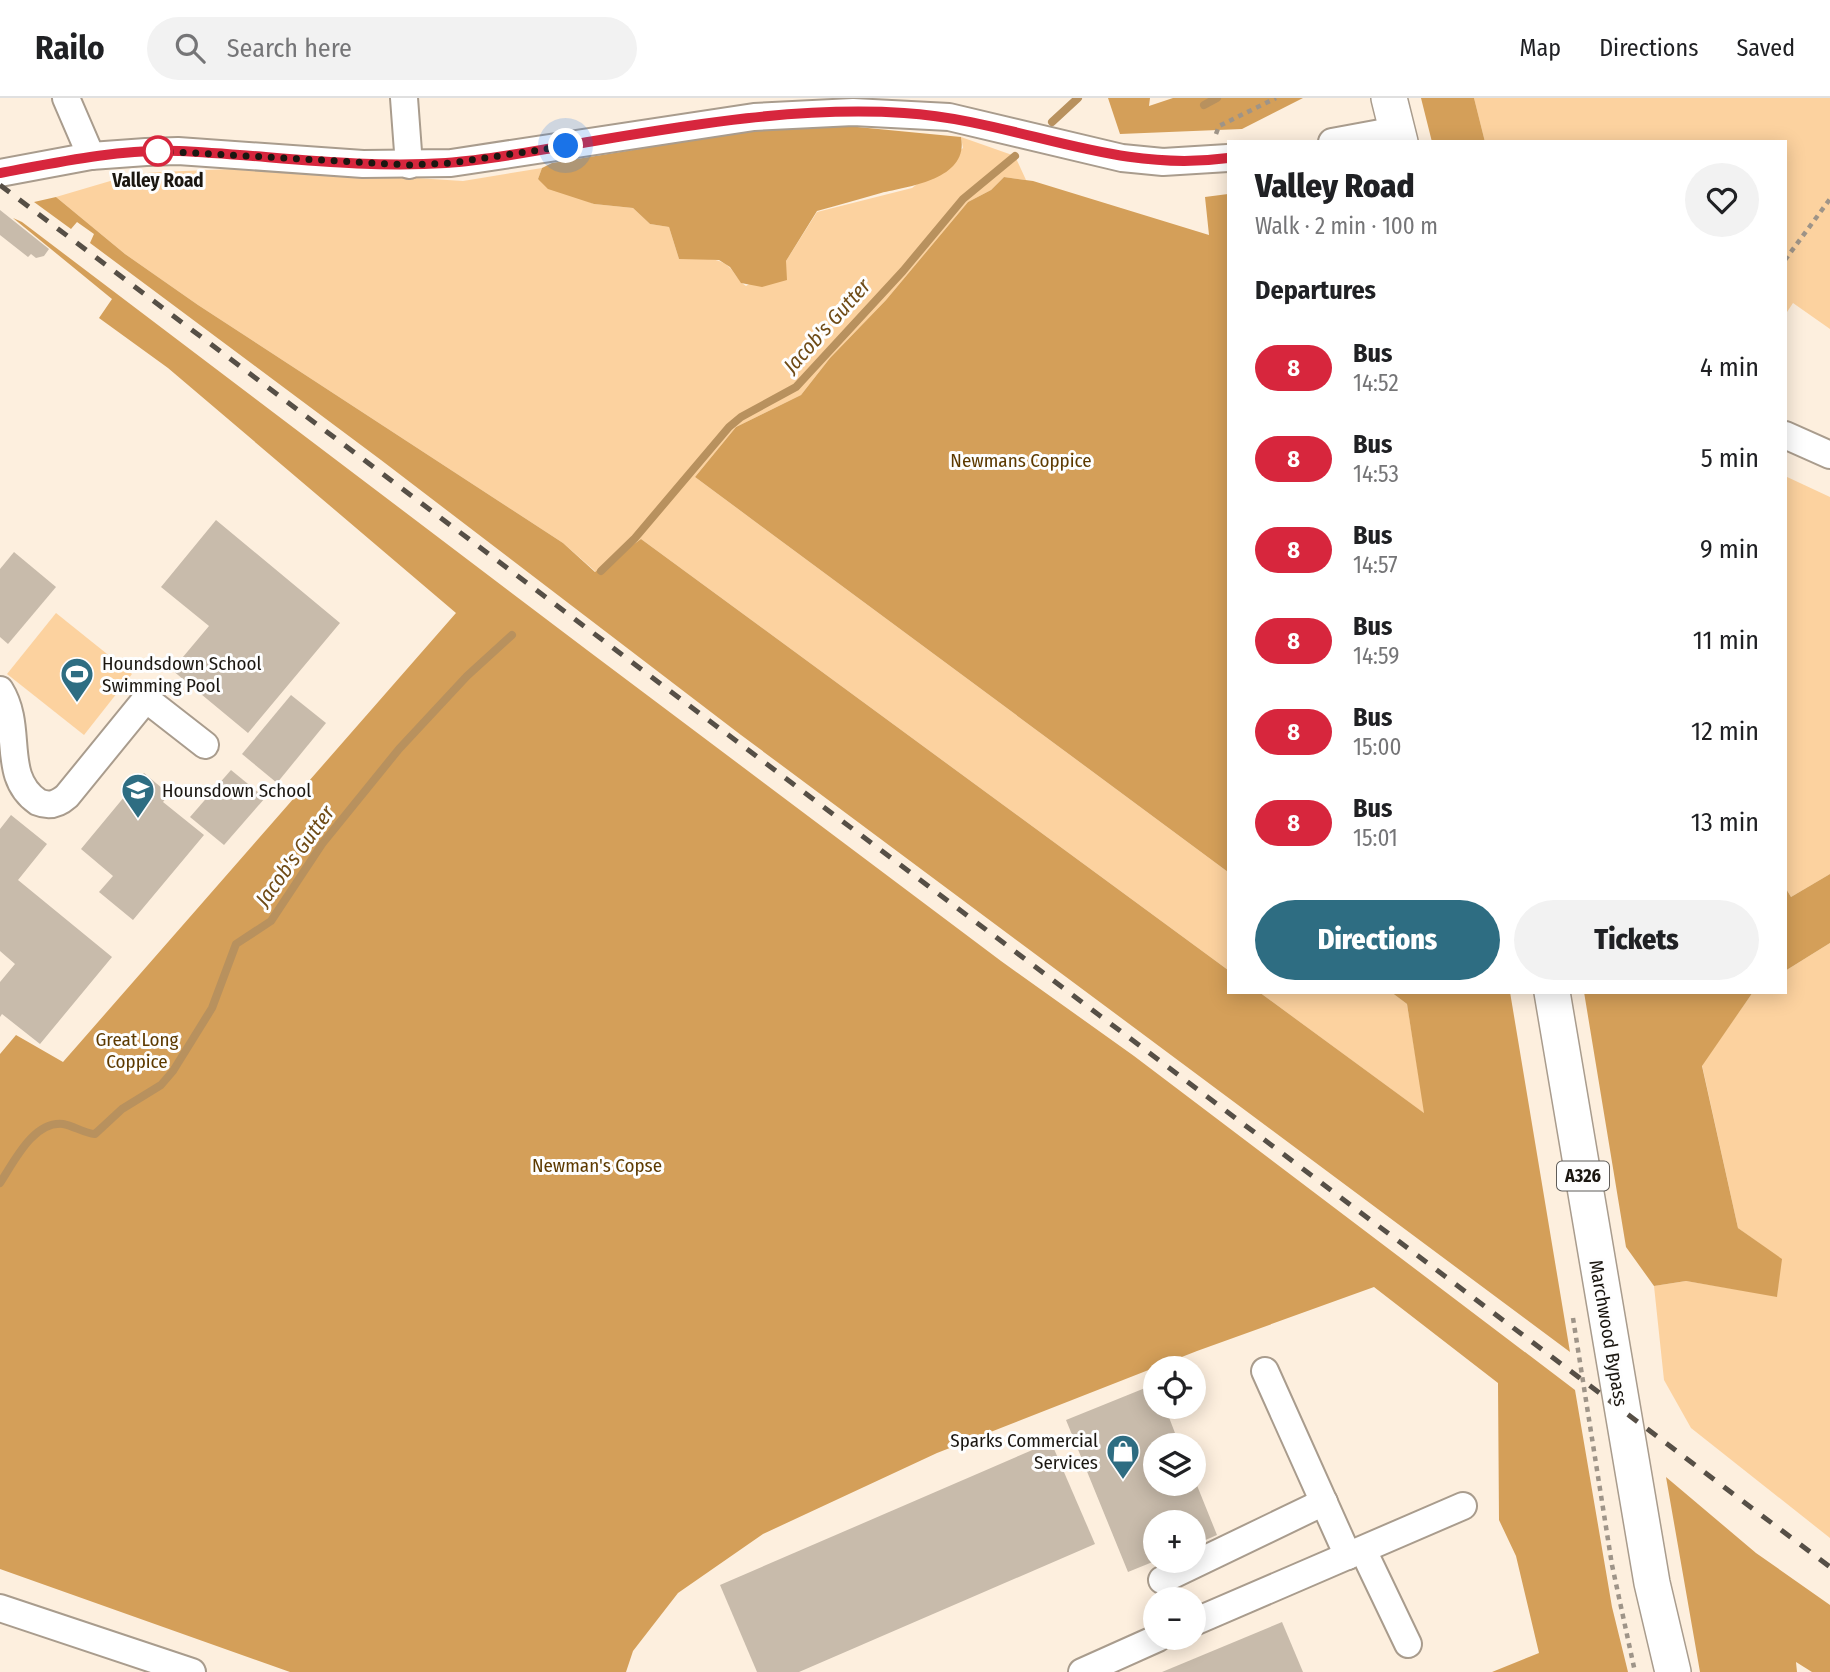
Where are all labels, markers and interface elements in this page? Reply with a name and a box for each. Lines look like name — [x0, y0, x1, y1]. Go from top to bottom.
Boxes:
search box — [147, 17, 637, 80]
text: Railo — [35, 28, 105, 68]
icon: search — [171, 29, 209, 67]
text: Search here — [227, 33, 352, 64]
text: Map — [1520, 34, 1561, 62]
text: Directions — [1599, 34, 1698, 62]
text: Saved — [1736, 34, 1795, 62]
your location — [548, 128, 583, 163]
marker: Valley Road — [143, 136, 173, 166]
button: heart — [1685, 163, 1759, 237]
text: Valley Road — [1255, 166, 1415, 206]
place label: Valley Road — [111, 169, 204, 192]
text: Walk · 2 min · 100 m — [1255, 212, 1438, 240]
water label: Jacob's Gutter — [777, 273, 877, 379]
text: Departures — [1255, 275, 1376, 306]
text: Bus — [1353, 338, 1392, 369]
text: 4 min — [1700, 352, 1759, 383]
text: 8 — [1287, 354, 1300, 382]
text: 14:52 — [1353, 369, 1399, 397]
text: Bus — [1353, 429, 1392, 460]
text: 5 min — [1701, 443, 1759, 474]
text: 8 — [1287, 445, 1300, 473]
park label: Newmans Coppice — [950, 449, 1092, 472]
text: 14:53 — [1353, 460, 1399, 488]
text: Bus — [1353, 520, 1392, 551]
text: 9 min — [1700, 534, 1759, 565]
text: 8 — [1287, 536, 1300, 564]
text: 14:57 — [1353, 551, 1397, 579]
text: Bus — [1353, 611, 1392, 642]
text: 11 min — [1693, 625, 1759, 656]
text: 8 — [1287, 627, 1300, 655]
text: 14:59 — [1353, 642, 1399, 670]
place label: Houndsdown School Swimming Pool — [102, 652, 261, 697]
sports icon: Houndsdown School Swimming Pool — [58, 655, 96, 704]
text: Bus — [1353, 702, 1392, 733]
text: 12 min — [1691, 716, 1759, 747]
text: 8 — [1287, 718, 1300, 746]
text: 15:00 — [1353, 733, 1401, 761]
school or university icon: Hounsdown School — [119, 771, 157, 820]
place label: Hounsdown School — [162, 779, 311, 802]
text: Bus — [1353, 793, 1392, 824]
water label: Jacob's Gutter — [249, 800, 341, 912]
text: 13 min — [1691, 807, 1759, 838]
text: 8 — [1287, 809, 1300, 837]
text: 15:01 — [1353, 824, 1398, 852]
button: Directions — [1255, 900, 1500, 980]
button: Tickets — [1514, 900, 1759, 980]
park label: Great Long Coppice — [95, 1028, 179, 1073]
park label: Newman's Copse — [532, 1154, 662, 1177]
road number: A326 — [1557, 1162, 1609, 1190]
street label: Marchwood Bypass — [1584, 1258, 1633, 1408]
map controls — [1143, 1356, 1206, 1650]
button: locate — [1143, 1356, 1206, 1419]
place label: Sparks Commercial Services — [950, 1429, 1098, 1474]
shop icon: Sparks Commercial Services — [1104, 1432, 1142, 1481]
button: layers — [1143, 1433, 1206, 1496]
button: + — [1143, 1510, 1206, 1573]
button: − — [1143, 1587, 1206, 1650]

